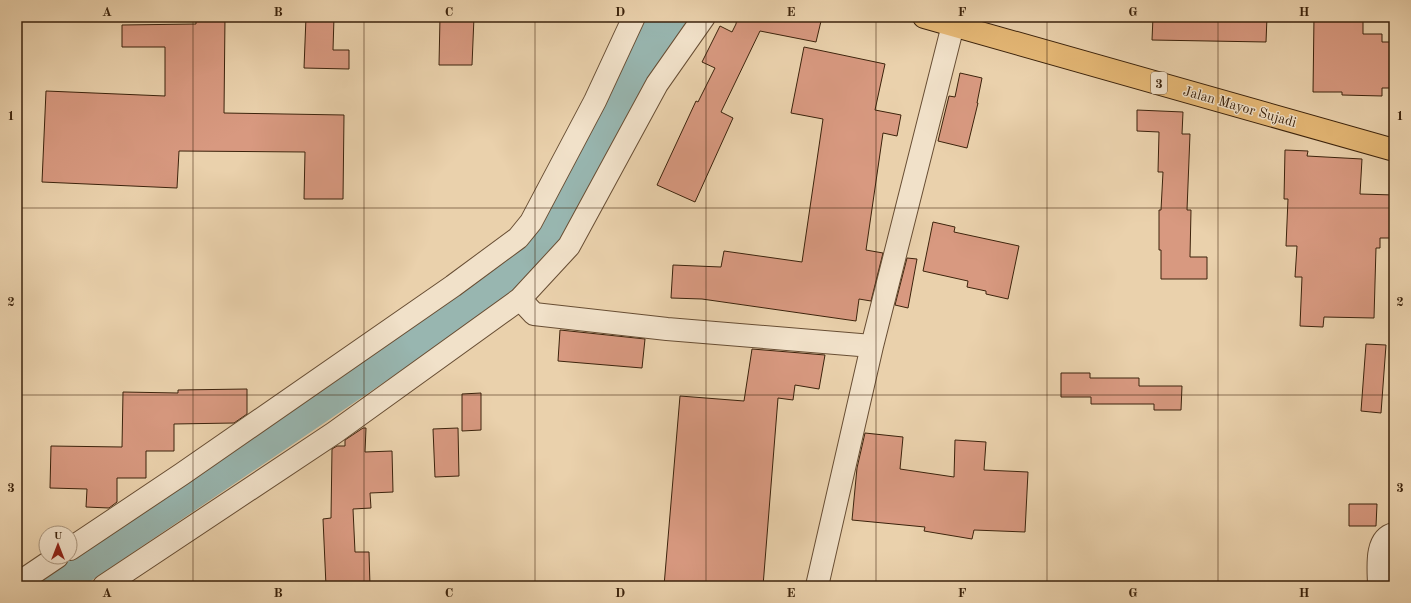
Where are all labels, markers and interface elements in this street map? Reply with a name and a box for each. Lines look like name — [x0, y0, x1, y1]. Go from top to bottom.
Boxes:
text: A — [102, 6, 112, 19]
text: B — [273, 6, 283, 19]
text: C — [445, 6, 453, 19]
text: D — [615, 6, 625, 19]
text: E — [787, 6, 796, 19]
text: F — [958, 6, 967, 19]
text: G — [1128, 6, 1138, 19]
text: H — [1299, 6, 1310, 19]
road number: 3 — [1151, 72, 1167, 94]
street label: Jalan Mayor Sujadi — [1182, 84, 1298, 130]
text: 1 — [7, 110, 15, 123]
text: 1 — [1396, 110, 1404, 123]
text: 2 — [7, 296, 15, 309]
text: 2 — [1396, 296, 1404, 309]
text: 3 — [7, 482, 15, 495]
text: 3 — [1396, 482, 1404, 495]
north arrow — [38, 525, 78, 565]
text: U — [54, 531, 63, 542]
text: A — [102, 587, 112, 600]
text: B — [273, 587, 283, 600]
text: C — [445, 587, 453, 600]
text: D — [615, 587, 625, 600]
text: E — [787, 587, 796, 600]
text: F — [958, 587, 967, 600]
text: G — [1128, 587, 1138, 600]
text: H — [1299, 587, 1310, 600]

